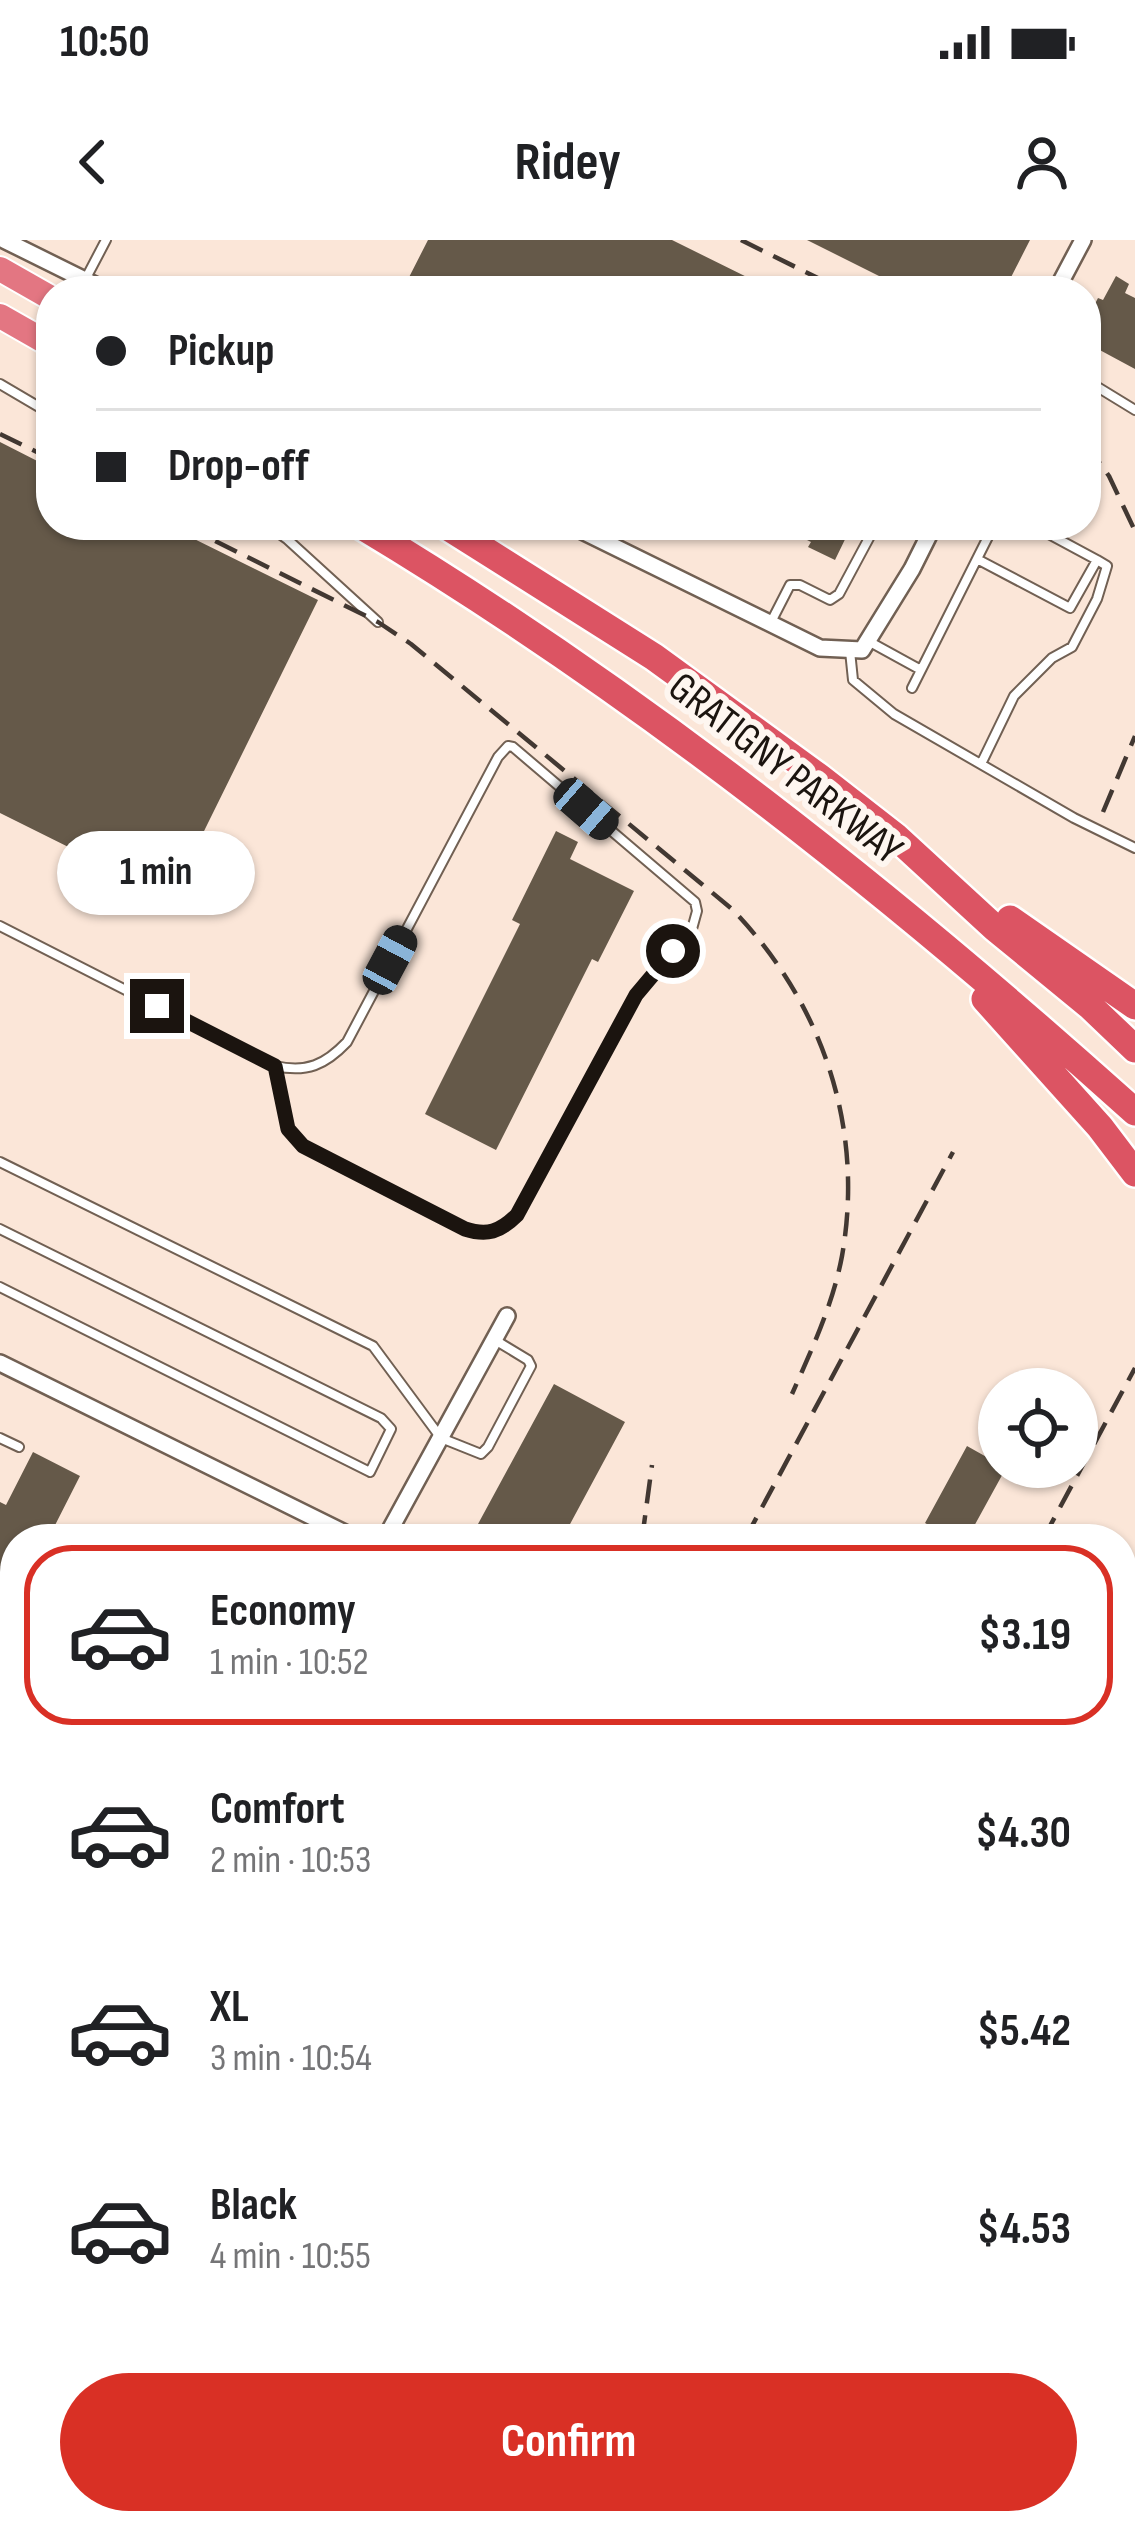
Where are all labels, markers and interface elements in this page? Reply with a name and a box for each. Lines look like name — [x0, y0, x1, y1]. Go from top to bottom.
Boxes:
text: 10:50 — [60, 15, 150, 70]
icon: back — [60, 129, 126, 195]
icon: person — [1009, 129, 1075, 195]
text: Ridey — [514, 130, 621, 195]
text: Pickup — [168, 324, 275, 379]
text: Drop-off — [168, 439, 309, 494]
street label: GRATIGNY PARKWAY — [658, 662, 912, 876]
car — [547, 772, 625, 846]
callout: 1 min — [58, 832, 256, 916]
text: 1 min — [120, 849, 192, 896]
car — [357, 920, 423, 1000]
route start — [646, 924, 700, 978]
route end — [130, 979, 184, 1033]
map controls — [978, 1368, 1098, 1488]
button: locate — [978, 1368, 1098, 1488]
icon: car — [66, 1581, 174, 1689]
text: Economy — [210, 1584, 356, 1639]
text: $3.19 — [978, 1608, 1071, 1663]
text: 1 min · 10:52 — [210, 1639, 369, 1686]
icon: car — [66, 1779, 174, 1887]
text: Comfort — [210, 1782, 345, 1837]
text: $4.30 — [975, 1806, 1071, 1861]
text: 2 min · 10:53 — [210, 1837, 371, 1884]
icon: car — [66, 1977, 174, 2085]
text: XL — [210, 1980, 249, 2035]
text: $5.42 — [977, 2004, 1071, 2059]
text: 3 min · 10:54 — [210, 2035, 372, 2082]
icon: car — [66, 2175, 174, 2283]
text: Black — [210, 2178, 297, 2233]
text: $4.53 — [977, 2202, 1071, 2257]
text: 4 min · 10:55 — [210, 2233, 371, 2280]
button: Confirm — [60, 2373, 1077, 2511]

